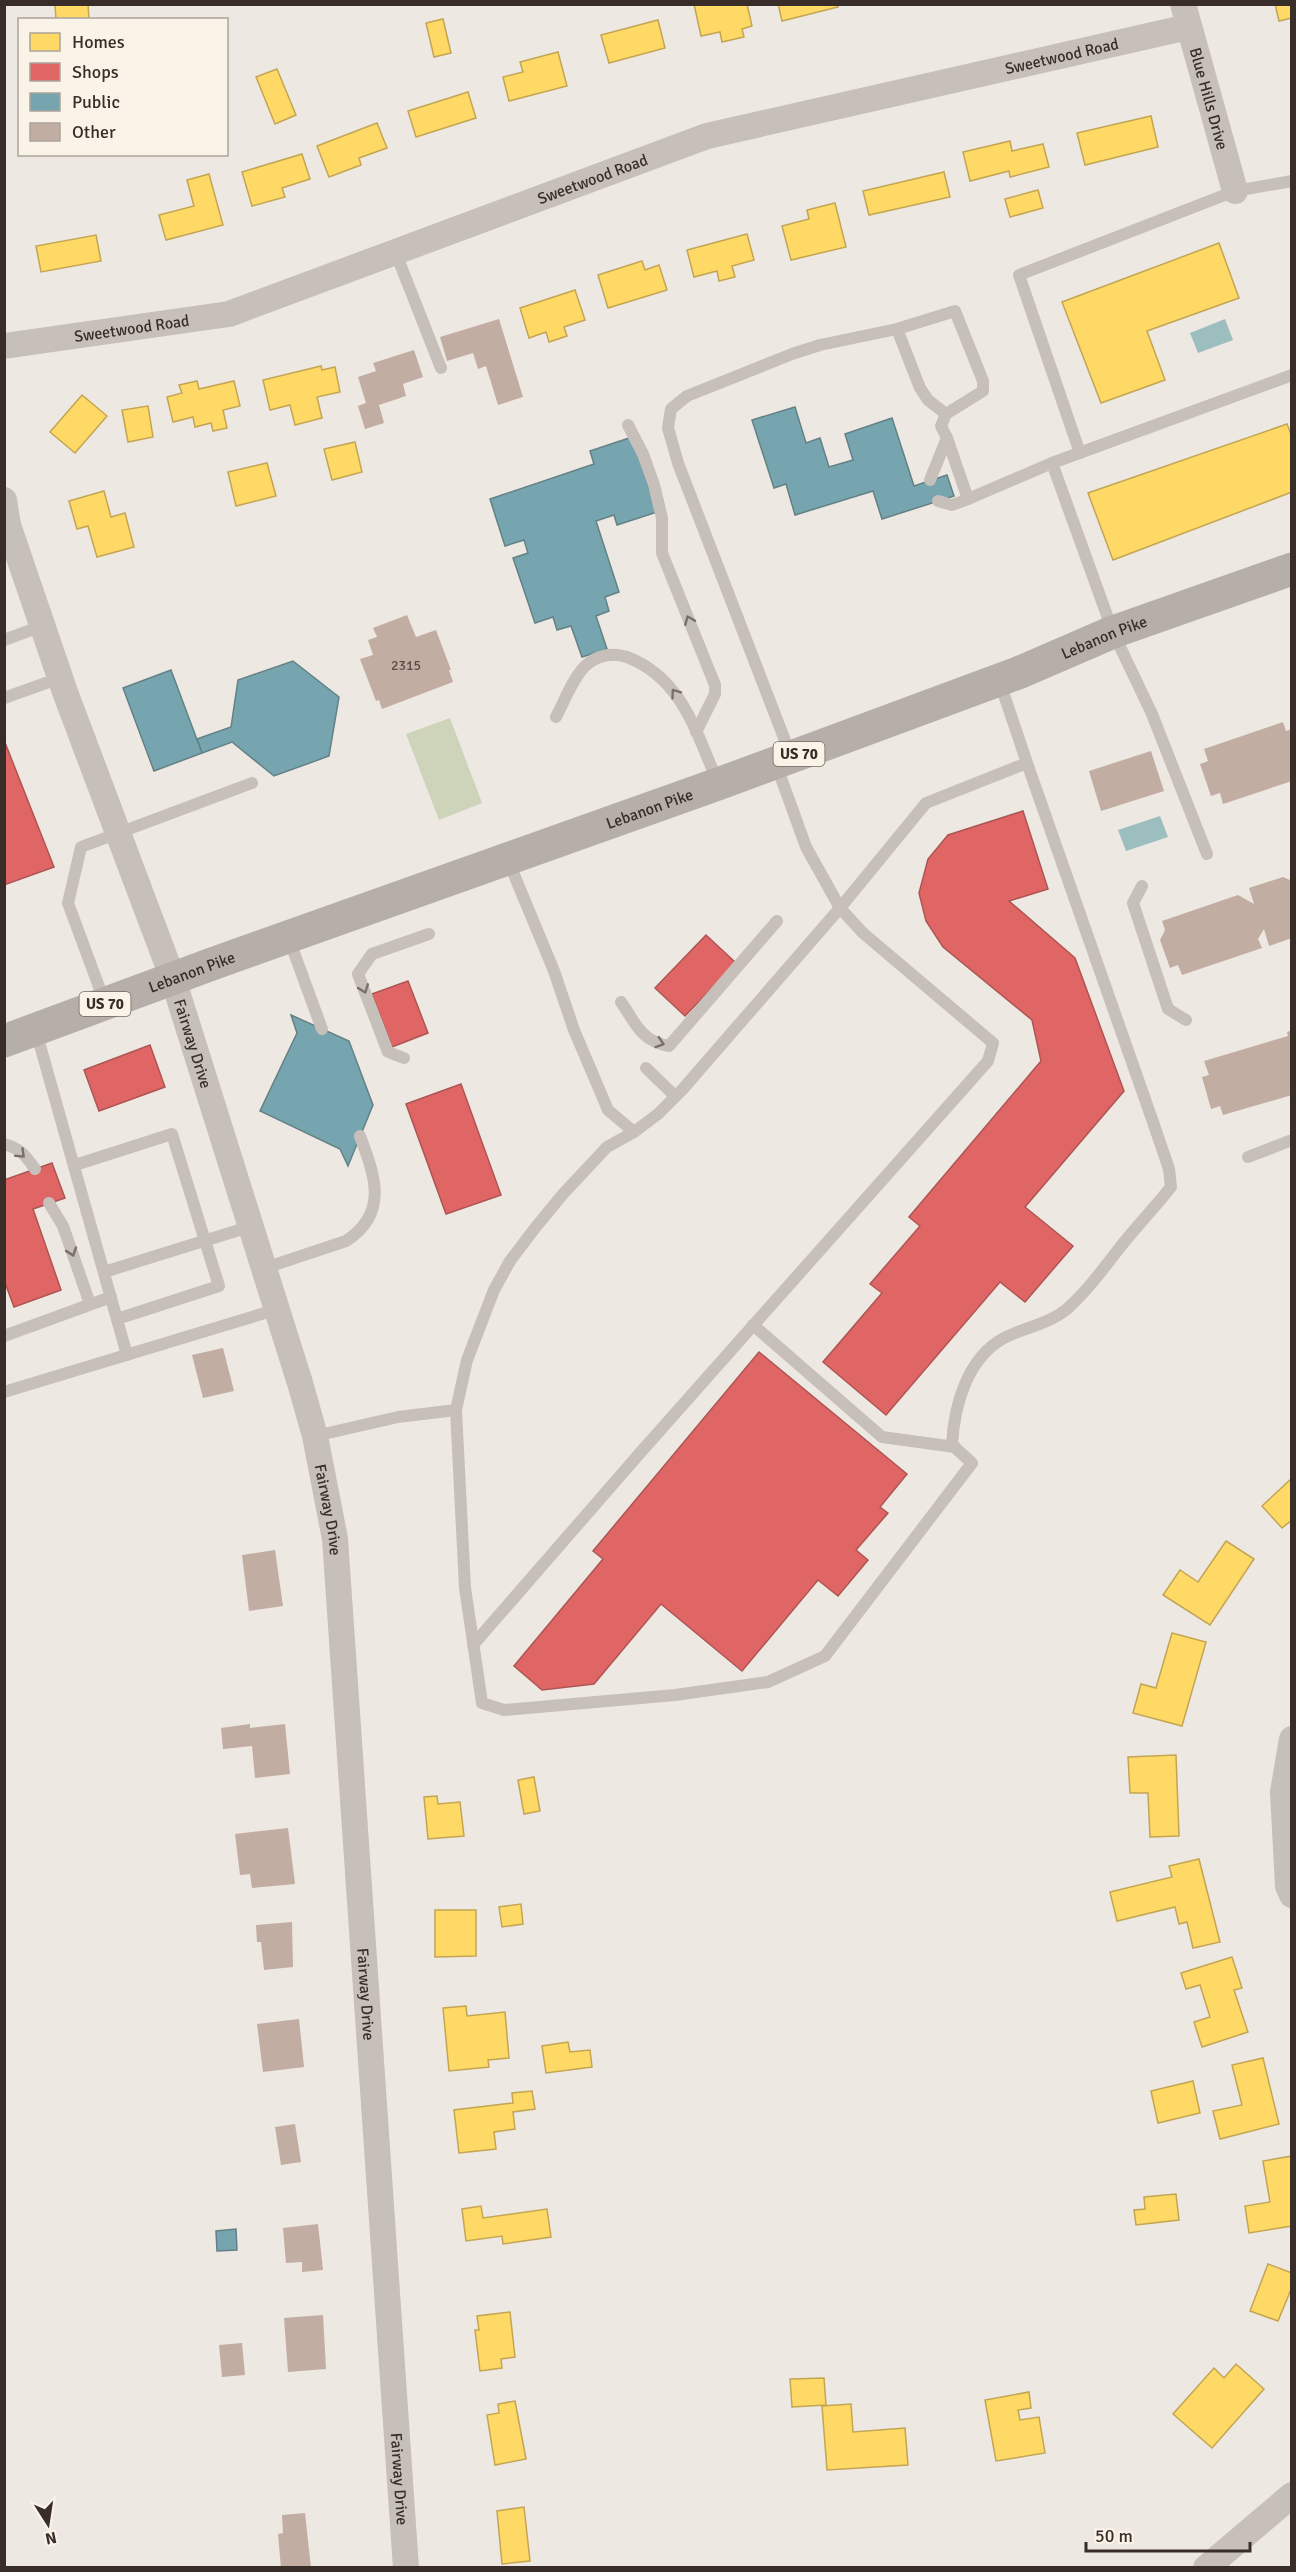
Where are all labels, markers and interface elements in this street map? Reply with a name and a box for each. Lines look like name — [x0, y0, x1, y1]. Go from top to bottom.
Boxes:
legend — [18, 18, 228, 156]
text: Homes — [72, 31, 125, 53]
street label: Sweetwood Road — [1003, 34, 1121, 79]
street label: Blue Hills Drive — [1185, 45, 1232, 152]
text: Shops — [72, 61, 119, 83]
text: Public — [72, 91, 120, 113]
text: Other — [72, 121, 116, 143]
street label: Sweetwood Road — [535, 150, 651, 209]
street label: Sweetwood Road — [73, 311, 191, 347]
street label: Lebanon Pike — [1058, 612, 1150, 664]
one-way arrow — [684, 615, 696, 626]
house number: 2315 — [391, 657, 421, 674]
one-way arrow — [671, 689, 682, 700]
road number: US 70 — [774, 742, 824, 766]
street label: Lebanon Pike — [603, 785, 696, 834]
street label: Lebanon Pike — [146, 948, 238, 998]
one-way arrow — [356, 983, 369, 994]
road number: US 70 — [80, 992, 130, 1016]
street label: Fairway Drive — [169, 997, 216, 1091]
one-way arrow — [654, 1036, 665, 1048]
one-way arrow — [15, 1147, 25, 1158]
one-way arrow — [65, 1246, 78, 1257]
street label: Fairway Drive — [310, 1462, 345, 1556]
street label: Fairway Drive — [352, 1947, 379, 2041]
street label: Fairway Drive — [386, 2432, 412, 2526]
north arrow — [18, 2494, 78, 2554]
scale bar — [1086, 2515, 1250, 2553]
text: 50 m — [1095, 2525, 1133, 2547]
text: N — [43, 2527, 58, 2549]

